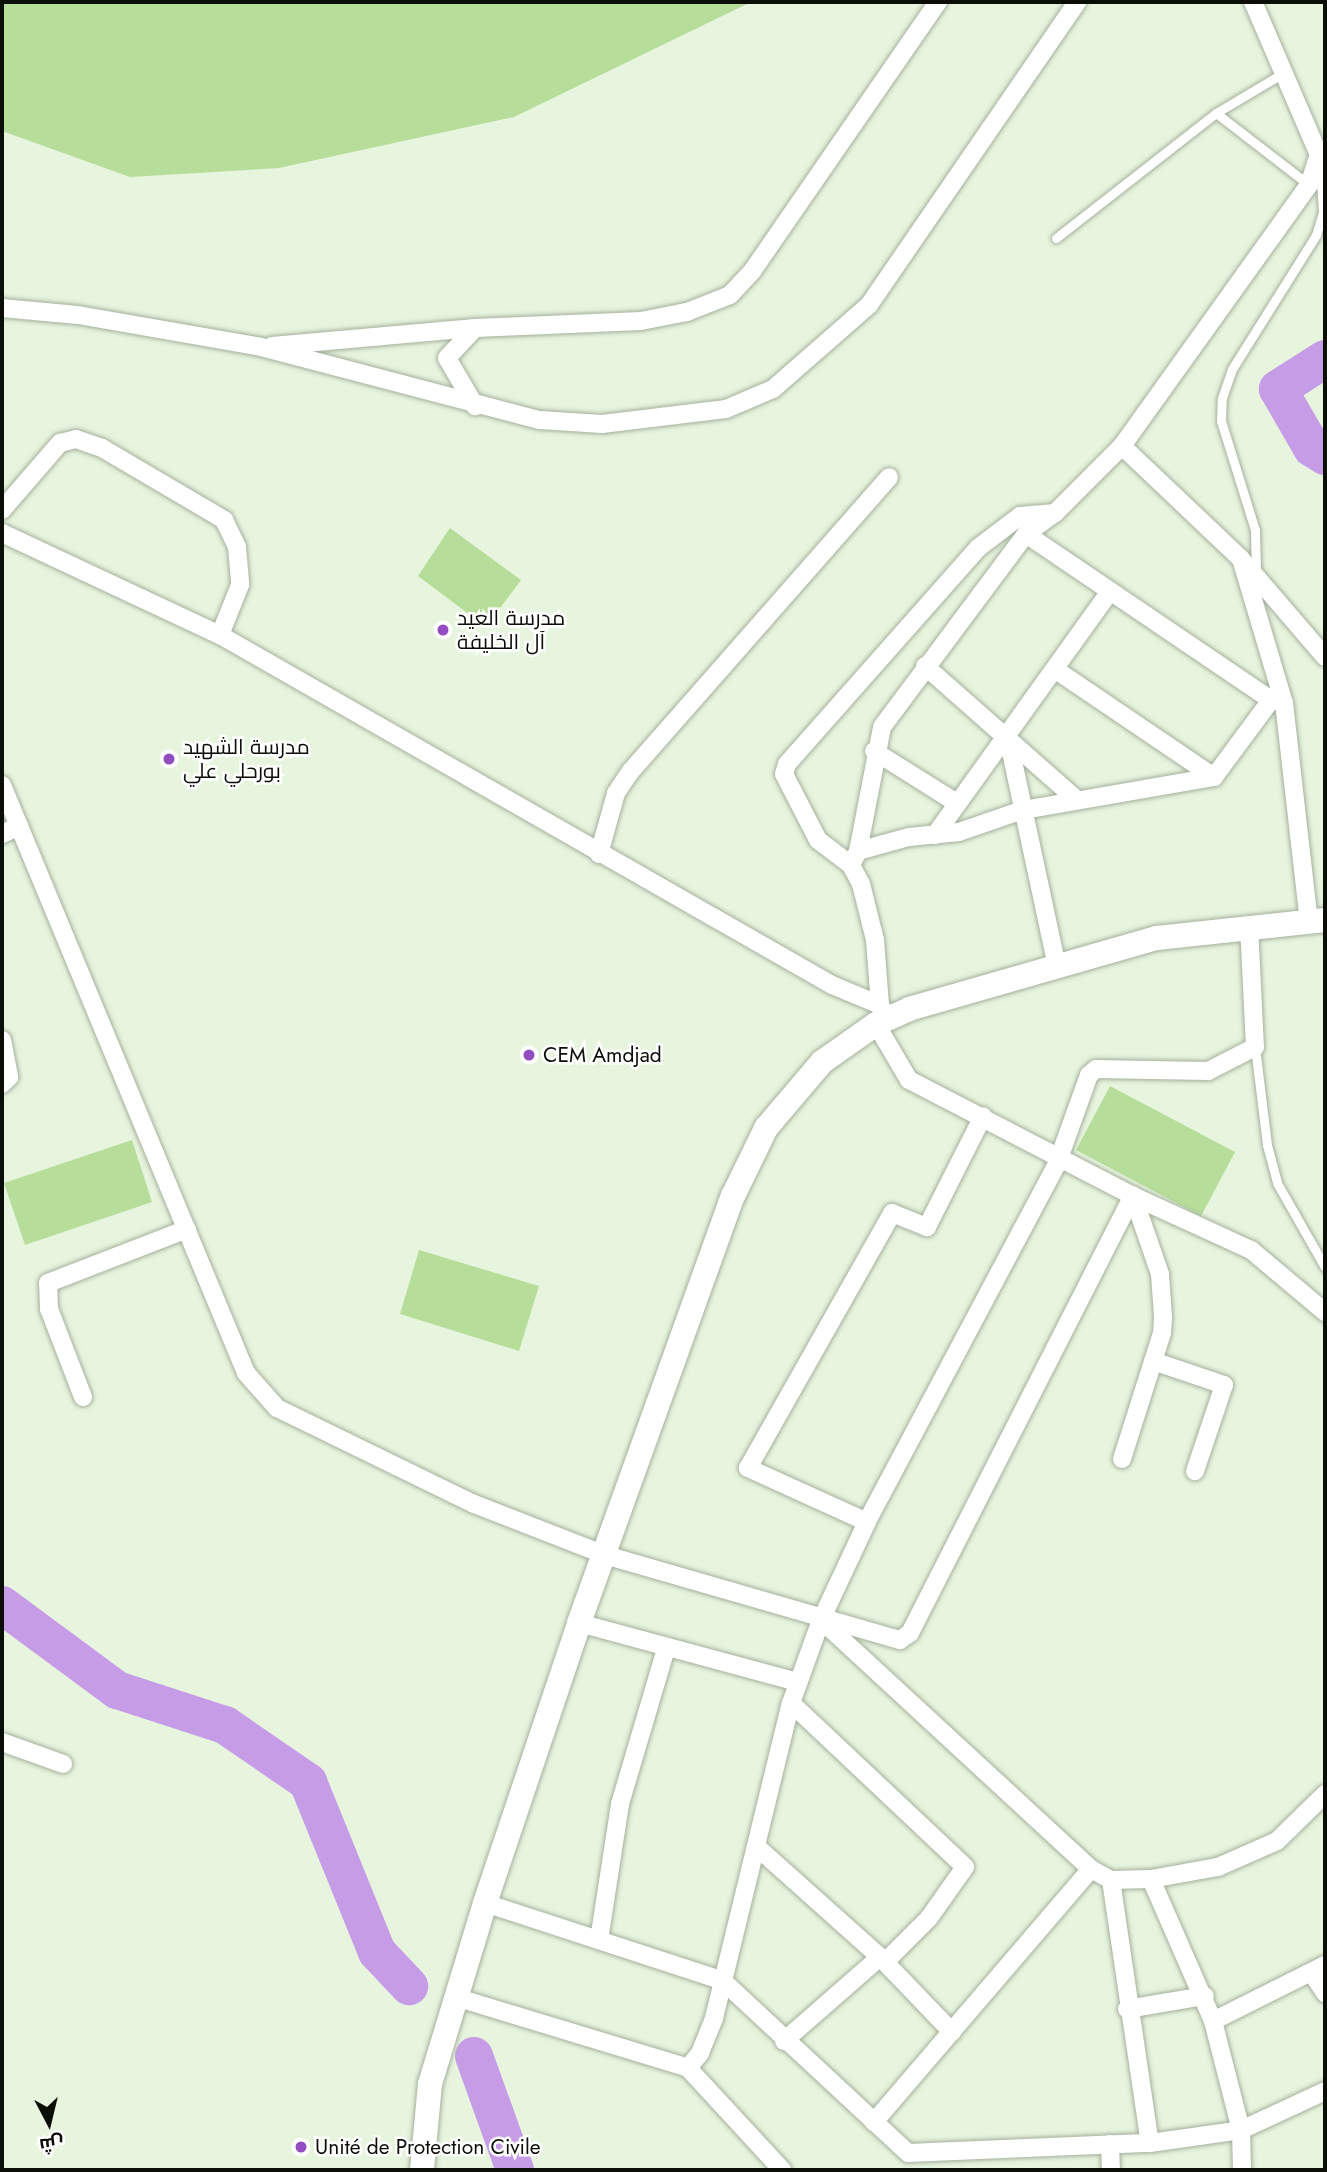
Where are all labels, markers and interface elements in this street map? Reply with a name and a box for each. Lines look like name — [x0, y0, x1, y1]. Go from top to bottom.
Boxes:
place label: مدرسة العيد آل الخليفة — [457, 605, 565, 655]
marker: مدرسة العيد آل الخليفة — [435, 622, 451, 638]
place label: مدرسة الشهيد بورحلي علي — [183, 734, 310, 784]
marker: مدرسة الشهيد بورحلي علي — [161, 751, 177, 767]
place label: CEM Amdjad — [543, 1042, 662, 1068]
marker: CEM Amdjad — [521, 1047, 537, 1063]
north arrow — [14, 2088, 84, 2158]
text: ش — [38, 2129, 65, 2159]
place label: Unité de Protection Civile — [315, 2134, 541, 2160]
marker: Unité de Protection Civile — [293, 2139, 309, 2155]

